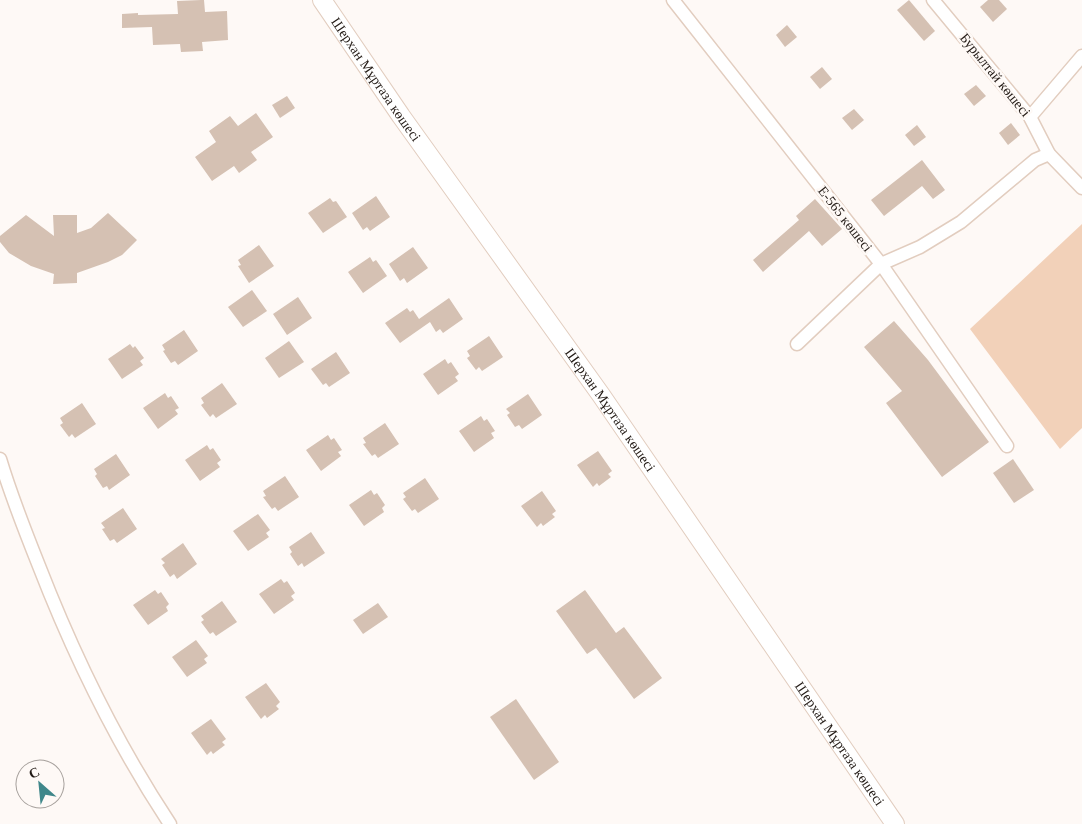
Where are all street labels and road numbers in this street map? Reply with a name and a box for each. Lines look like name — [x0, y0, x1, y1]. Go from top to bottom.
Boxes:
street label: Шерхан Мұртаза көшесі — [329, 14, 424, 144]
street label: Бурылтай көшесі — [957, 30, 1033, 120]
street label: Е-565 көшесі — [815, 183, 875, 255]
street label: Шерхан Мұртаза көшесі — [562, 345, 659, 474]
street label: Шерхан Мұртаза көшесі — [792, 679, 887, 808]

